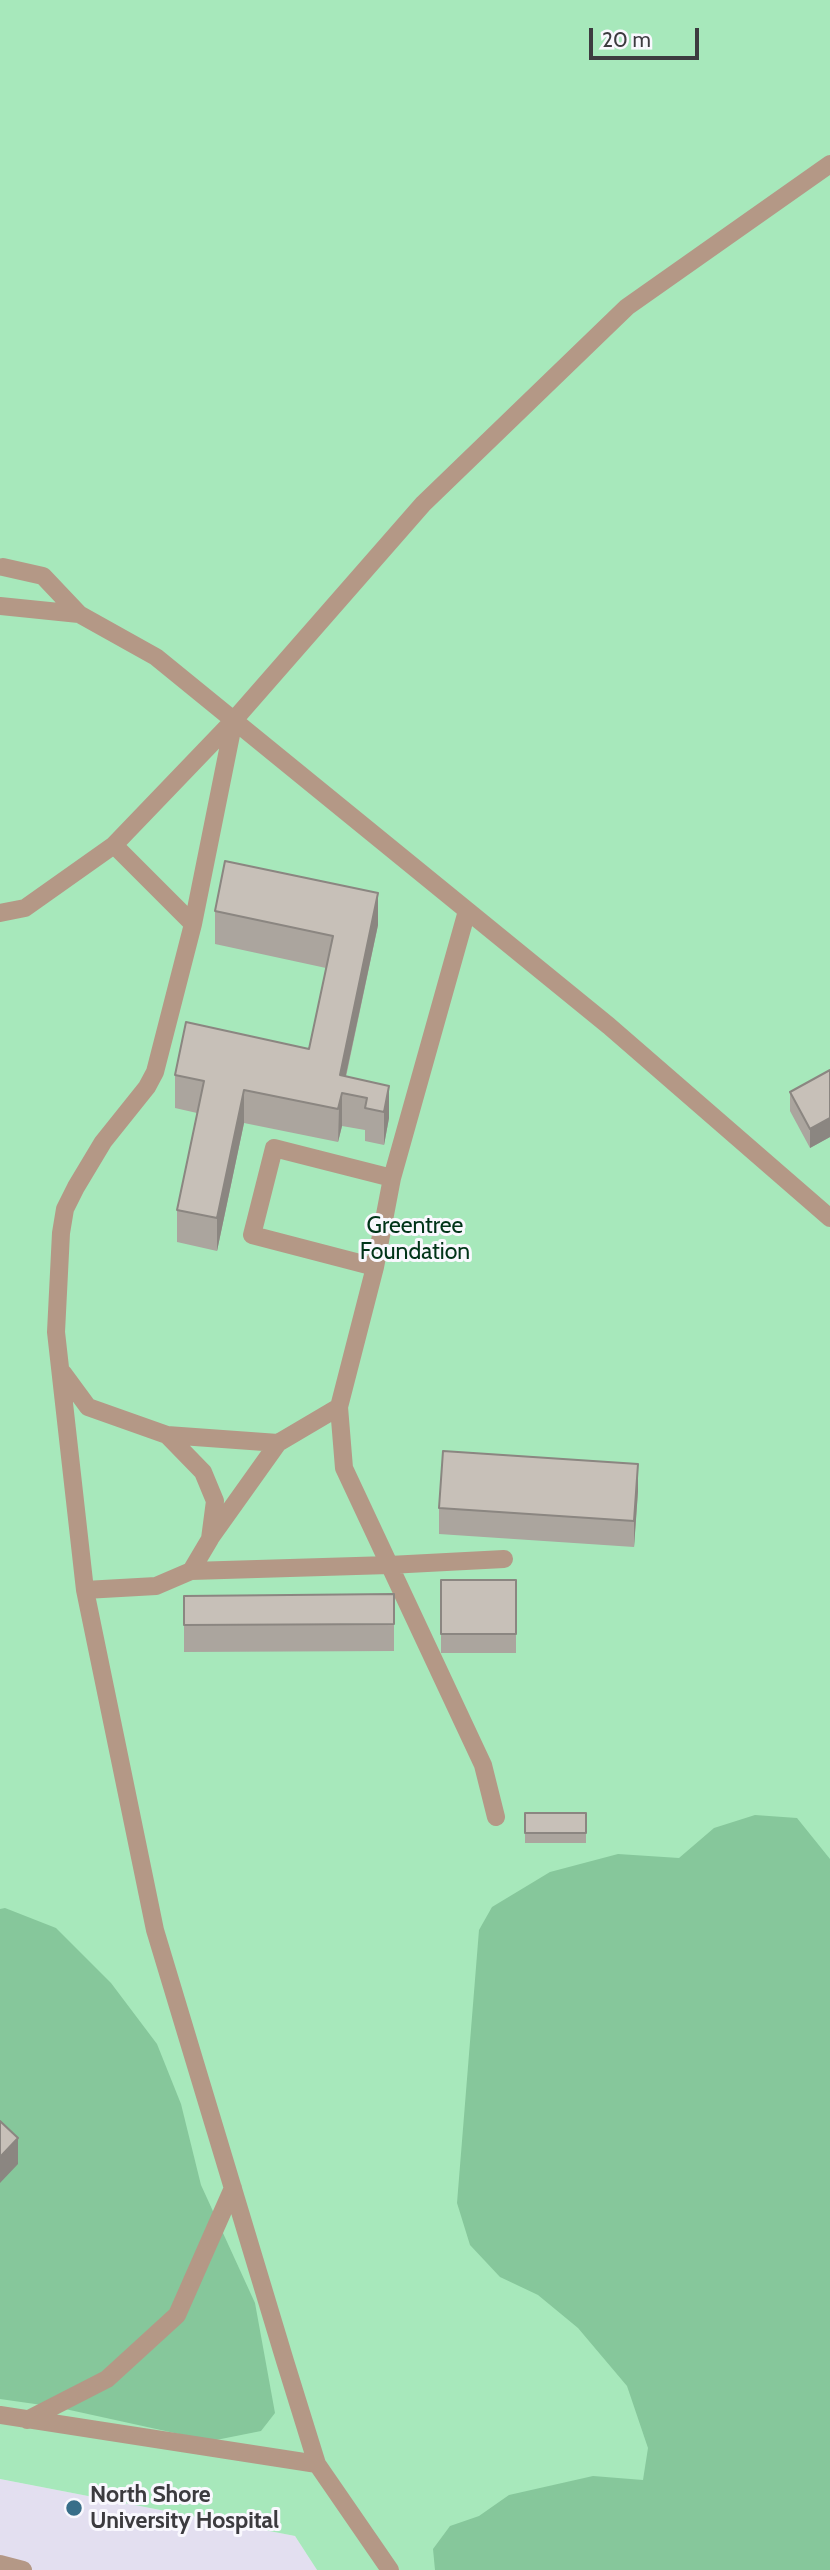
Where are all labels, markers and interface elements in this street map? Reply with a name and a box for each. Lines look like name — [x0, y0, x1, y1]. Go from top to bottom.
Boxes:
scale bar — [592, 14, 702, 58]
text: 20 m — [602, 27, 651, 52]
park label: Greentree Foundation — [360, 1212, 470, 1266]
place label: North Shore University Hospital — [90, 2481, 279, 2535]
marker: North Shore University Hospital — [64, 2498, 84, 2518]

